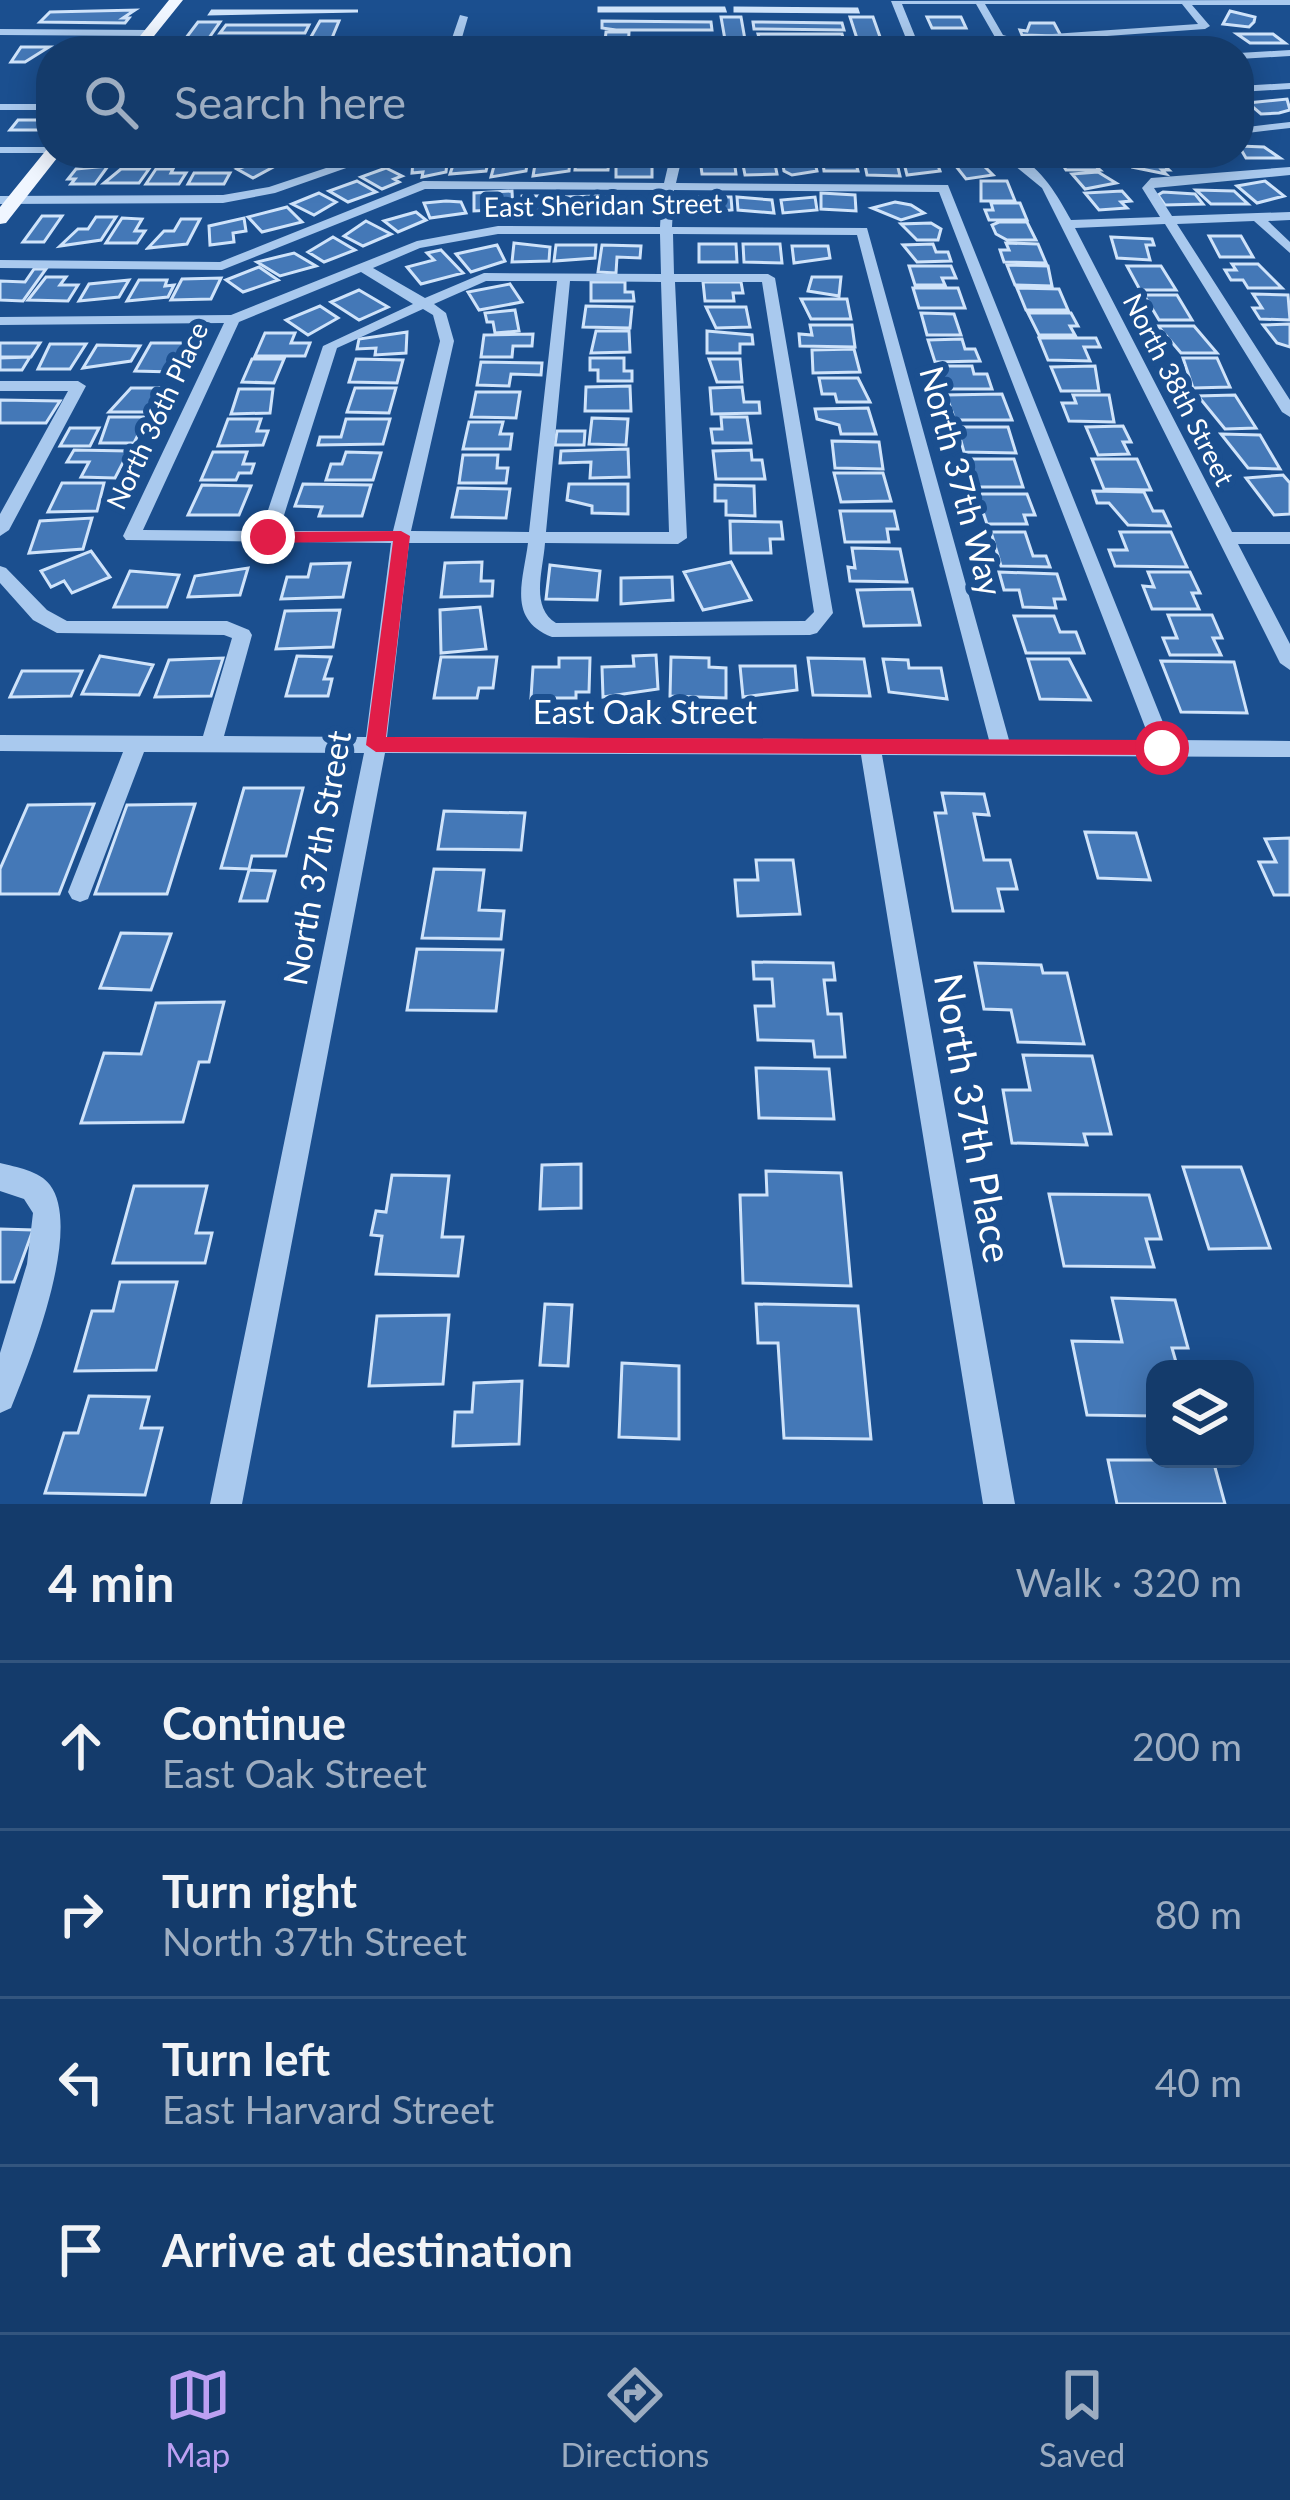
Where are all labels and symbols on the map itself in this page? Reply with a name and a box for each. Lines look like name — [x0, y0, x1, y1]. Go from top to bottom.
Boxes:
street label: East Sheridan Street — [483, 186, 723, 223]
street label: North 38th Street — [1117, 288, 1242, 491]
street label: North 36th Place — [99, 316, 214, 514]
street label: North 37th Way — [912, 362, 1012, 600]
route end — [241, 510, 295, 564]
street label: East Oak Street — [533, 691, 757, 731]
route start — [1135, 721, 1189, 775]
street label: North 37th Street — [274, 727, 358, 988]
street label: North 37th Place — [926, 970, 1022, 1266]

